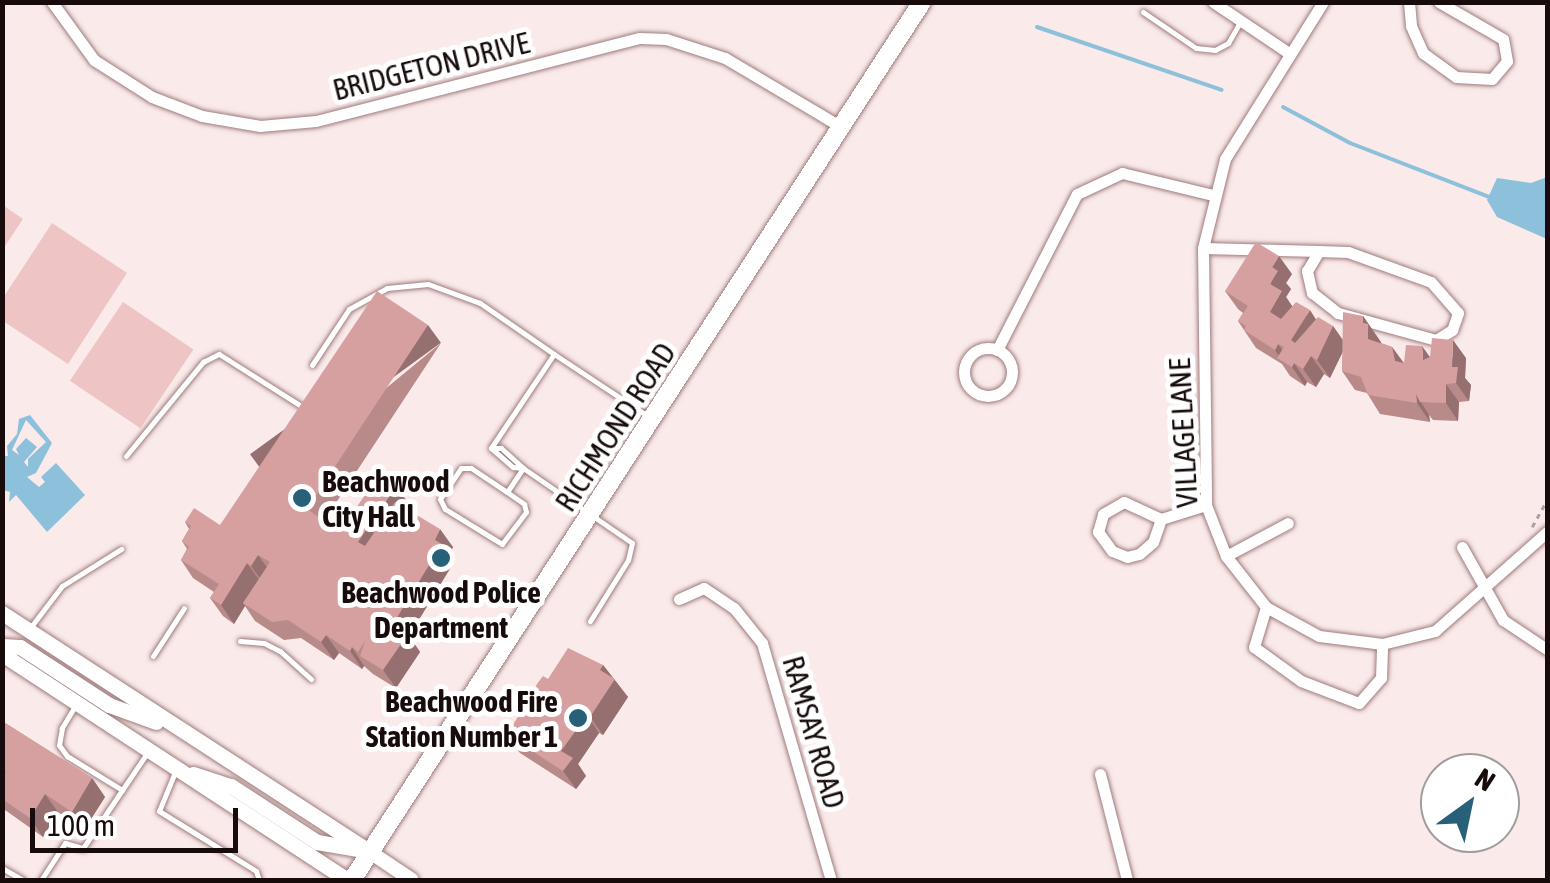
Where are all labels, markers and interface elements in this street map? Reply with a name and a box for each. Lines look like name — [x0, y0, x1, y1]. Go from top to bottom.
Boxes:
street label: BRIDGETON DRIVE — [329, 24, 533, 108]
street label: RICHMOND ROAD — [547, 336, 683, 518]
street label: VILLAGE LANE — [1161, 357, 1205, 509]
place label: Beachwood City Hall — [322, 463, 449, 534]
marker: Beachwood City Hall — [291, 487, 313, 509]
marker: Beachwood Police Department — [430, 547, 452, 569]
place label: Beachwood Police Department — [341, 574, 541, 644]
street label: RAMSAY ROAD — [775, 652, 853, 812]
place label: Beachwood Fire Station Number 1 — [366, 683, 558, 754]
marker: Beachwood Fire Station Number 1 — [567, 707, 589, 729]
north arrow — [1420, 753, 1520, 853]
text: N — [1470, 762, 1501, 797]
scale bar — [35, 788, 242, 850]
text: 100 m — [47, 808, 115, 842]

